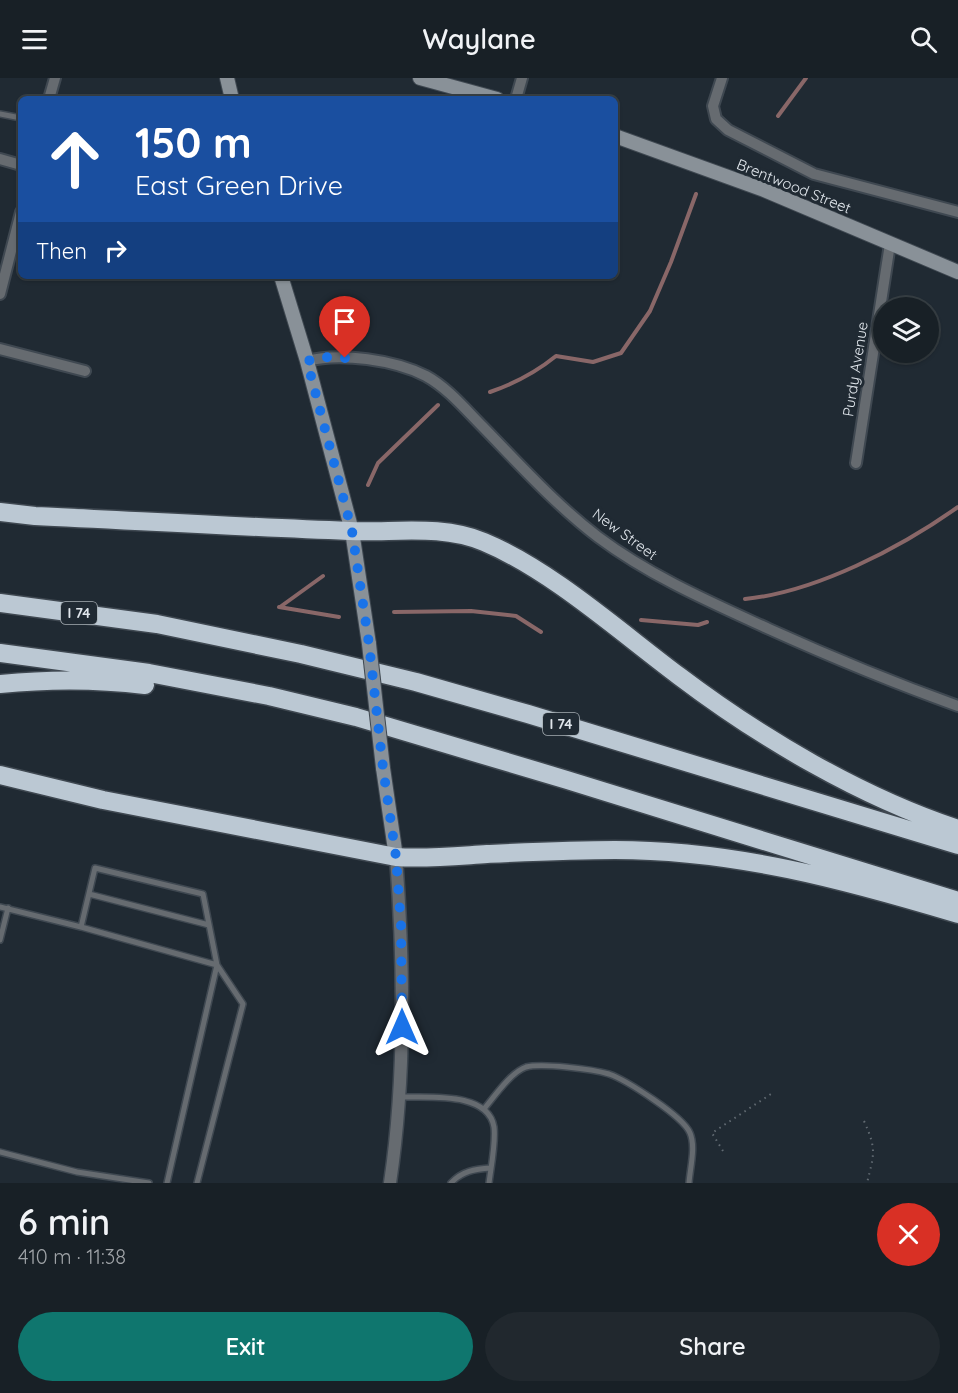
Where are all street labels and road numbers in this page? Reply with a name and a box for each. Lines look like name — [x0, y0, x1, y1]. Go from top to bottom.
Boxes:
street label: Brentwood Street — [734, 154, 854, 218]
street label: Purdy Avenue — [838, 320, 872, 418]
street label: New Street — [589, 504, 661, 564]
road number: I 74 — [61, 602, 97, 624]
road number: I 74 — [543, 713, 579, 735]

